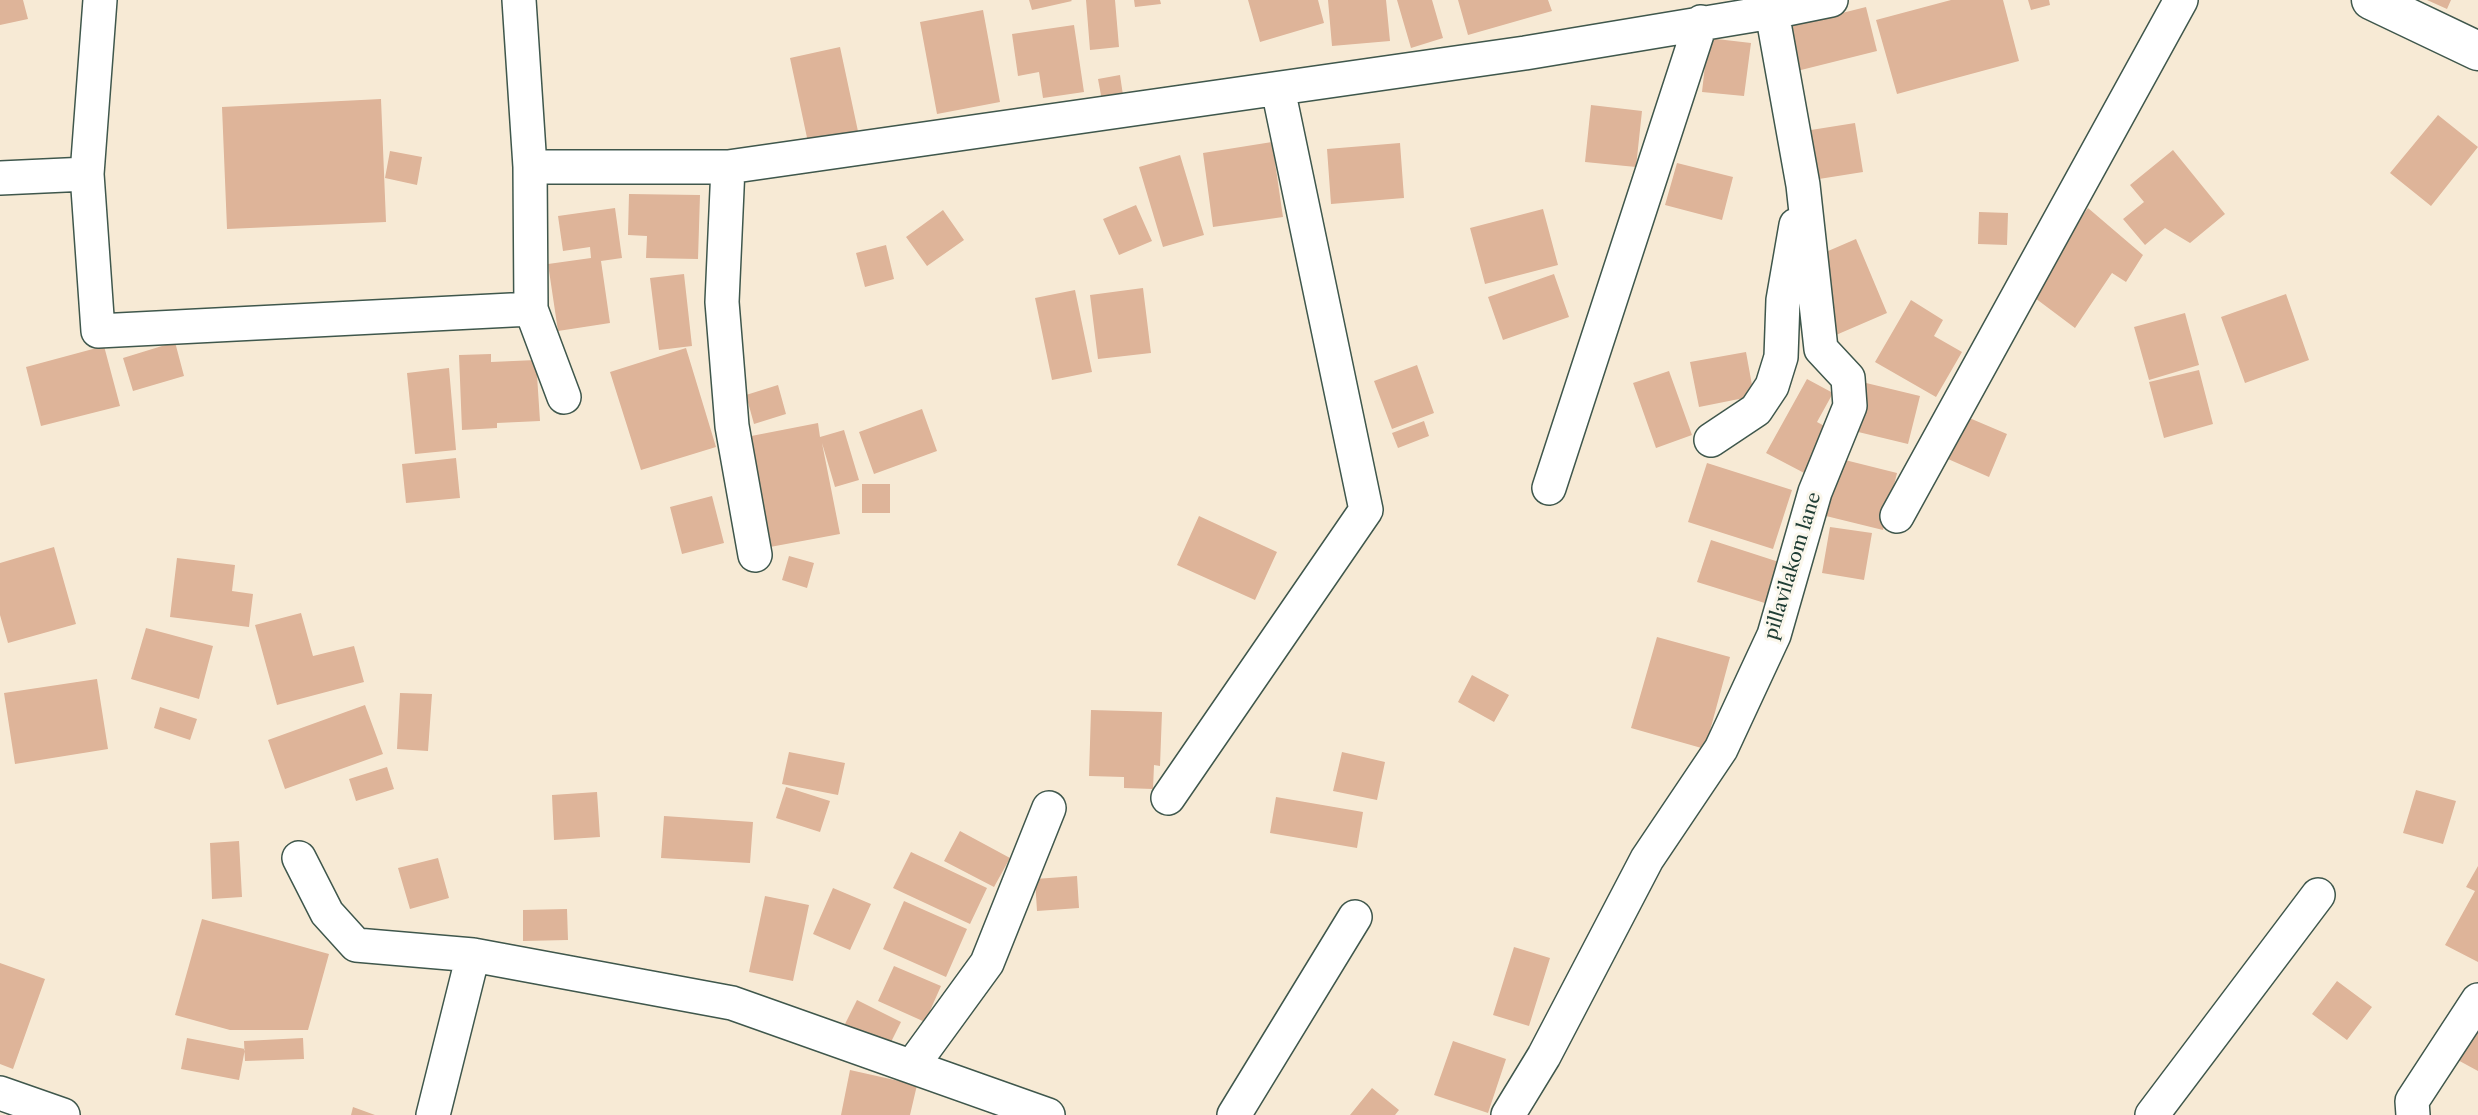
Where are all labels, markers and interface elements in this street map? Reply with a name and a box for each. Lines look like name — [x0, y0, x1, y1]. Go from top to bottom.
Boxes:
street label: pillavilakom lane — [1760, 490, 1826, 642]

